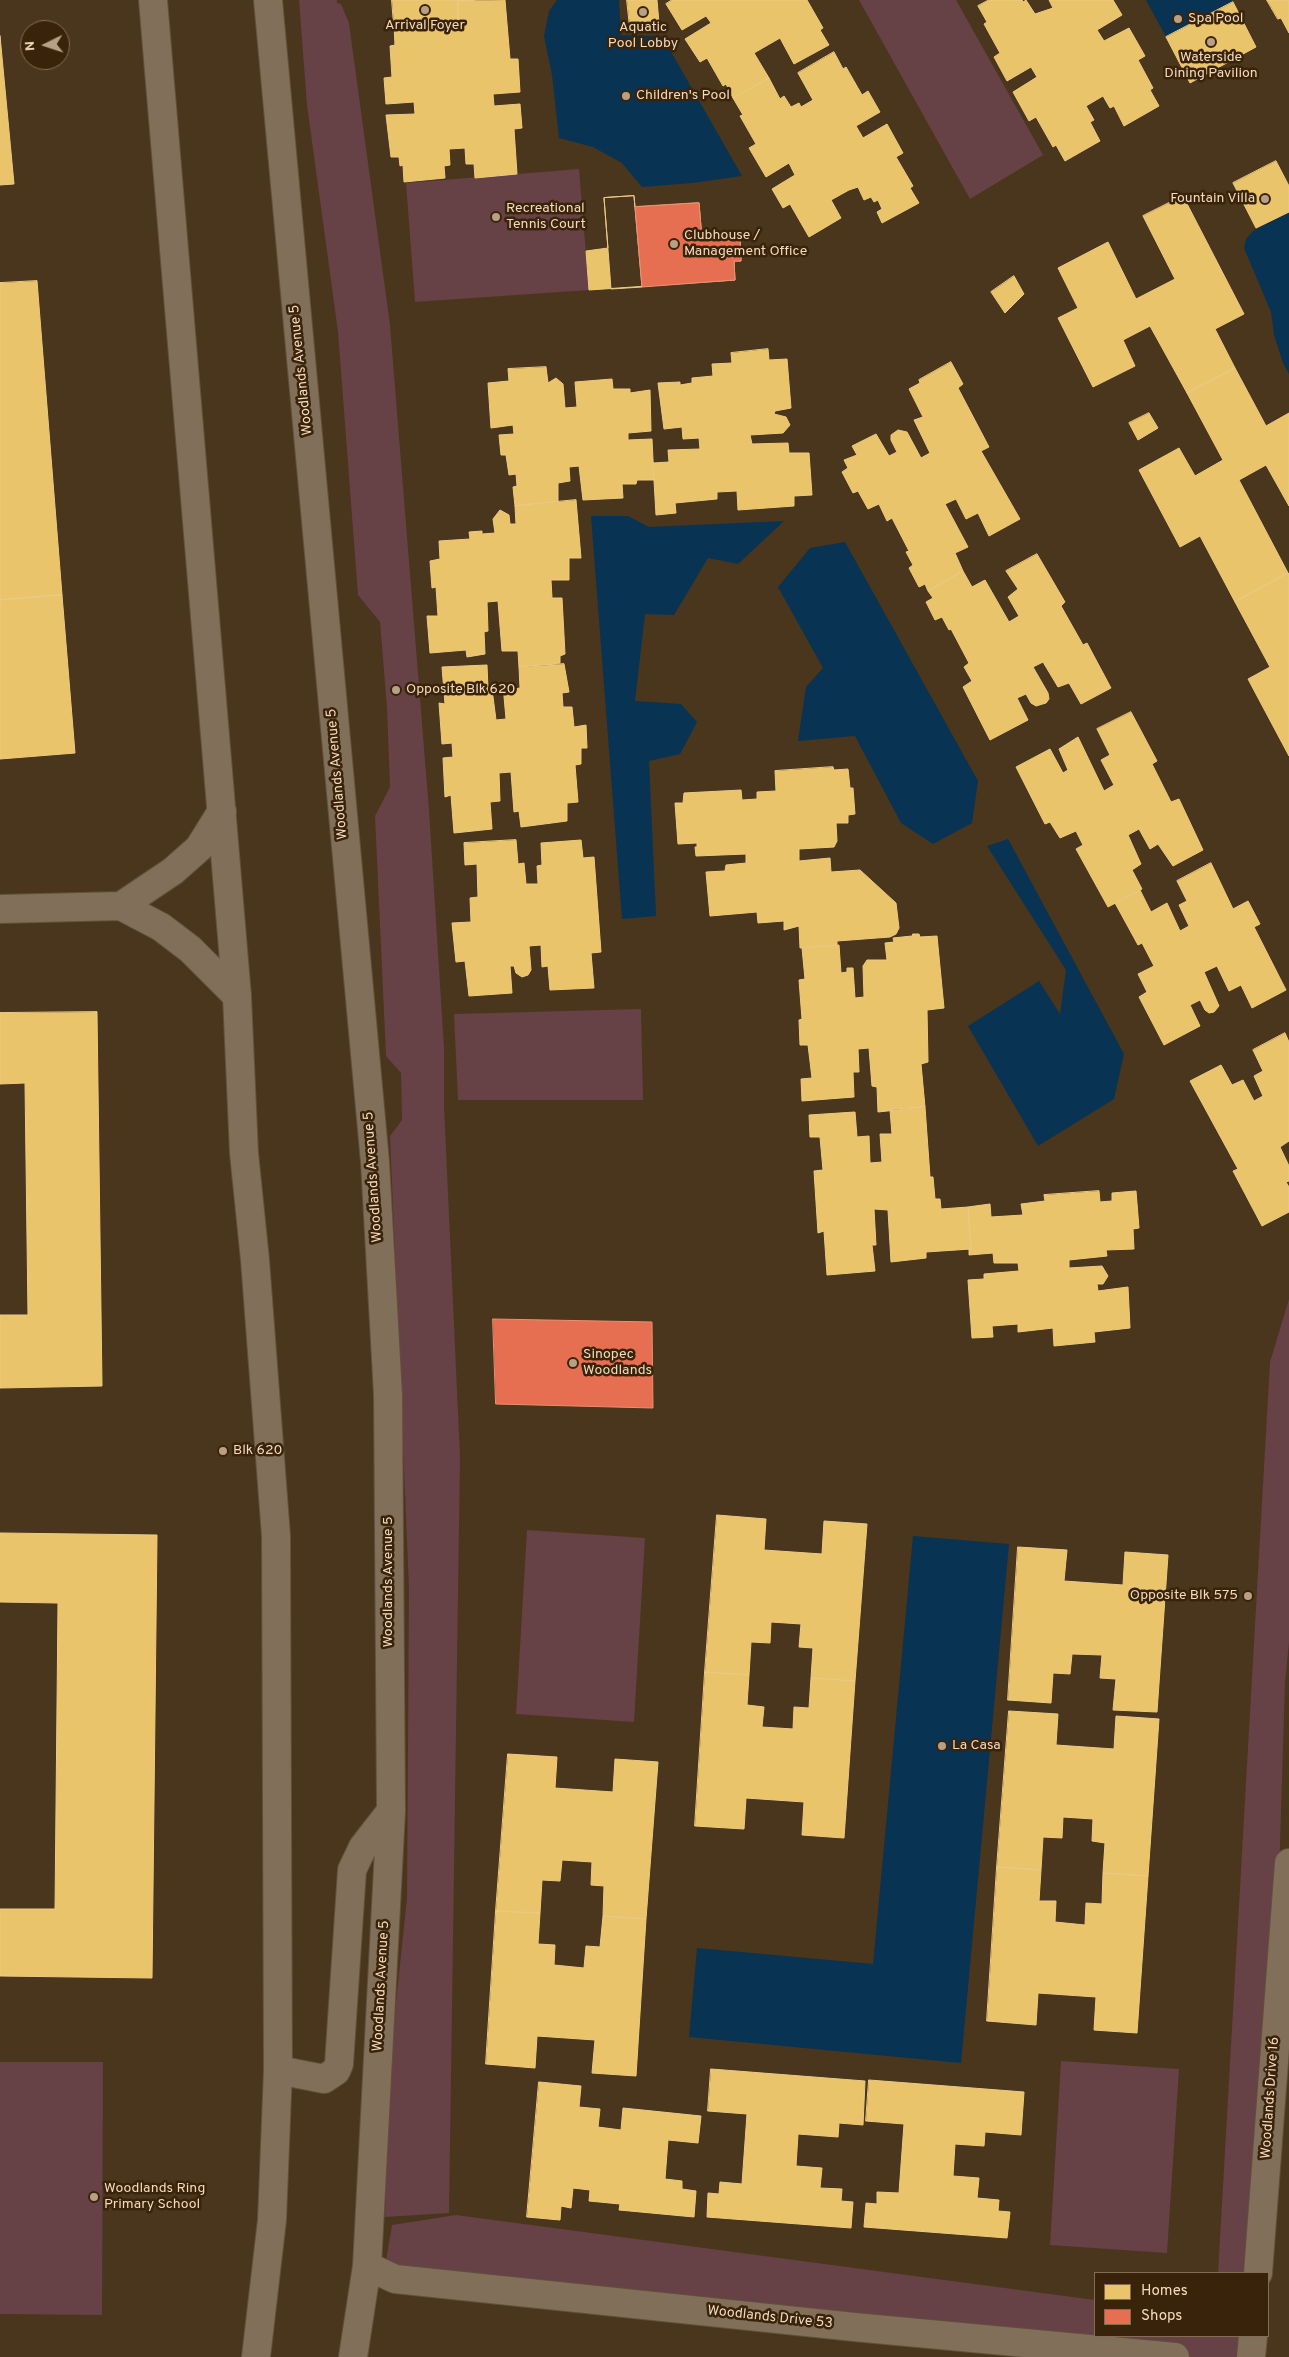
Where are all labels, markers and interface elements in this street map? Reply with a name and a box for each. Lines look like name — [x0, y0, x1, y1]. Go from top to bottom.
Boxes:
marker: Arrival Foyer — [419, 4, 431, 16]
marker: Aquatic Pool Lobby — [637, 6, 649, 18]
place label: Spa Pool — [1188, 11, 1244, 27]
marker: Spa Pool — [1172, 13, 1184, 25]
place label: Arrival Foyer — [385, 18, 465, 34]
north arrow — [20, 20, 70, 70]
place label: Aquatic Pool Lobby — [608, 20, 678, 52]
marker: Waterside Dining Pavilion — [1205, 36, 1217, 48]
text: N — [22, 40, 39, 52]
place label: Waterside Dining Pavilion — [1164, 50, 1258, 82]
place label: Children's Pool — [636, 88, 730, 104]
marker: Children's Pool — [620, 90, 632, 102]
place label: Fountain Villa — [1170, 191, 1255, 207]
marker: Fountain Villa — [1259, 193, 1271, 205]
place label: Recreational Tennis Court — [506, 201, 586, 233]
marker: Recreational Tennis Court — [490, 211, 502, 223]
place label: Clubhouse / Management Office — [684, 228, 807, 260]
marker: Clubhouse / Management Office — [668, 238, 680, 250]
street label: Woodlands Avenue 5 — [287, 304, 317, 436]
place label: Opposite Blk 620 — [406, 682, 516, 698]
marker: Opposite Blk 620 — [390, 684, 402, 696]
street label: Woodlands Avenue 5 — [324, 708, 352, 840]
street label: Woodlands Avenue 5 — [361, 1111, 387, 1243]
place label: Sinopec Woodlands — [583, 1347, 652, 1380]
marker: Sinopec Woodlands — [567, 1357, 579, 1369]
place label: Blk 620 — [233, 1443, 282, 1459]
marker: Blk 620 — [217, 1445, 229, 1457]
street label: Woodlands Avenue 5 — [381, 1516, 397, 1648]
place label: Opposite Blk 575 — [1130, 1588, 1238, 1604]
marker: Opposite Blk 575 — [1242, 1590, 1254, 1602]
place label: La Casa — [952, 1738, 1001, 1754]
marker: La Casa — [936, 1740, 948, 1752]
street label: Woodlands Avenue 5 — [370, 1920, 394, 2052]
street label: Woodlands Drive 16 — [1258, 2036, 1284, 2160]
place label: Woodlands Ring Primary School — [104, 2181, 205, 2214]
marker: Woodlands Ring Primary School — [88, 2191, 100, 2203]
legend — [1094, 2272, 1269, 2337]
text: Homes — [1141, 2282, 1188, 2301]
street label: Woodlands Drive 53 — [706, 2303, 834, 2333]
text: Shops — [1141, 2307, 1182, 2326]

